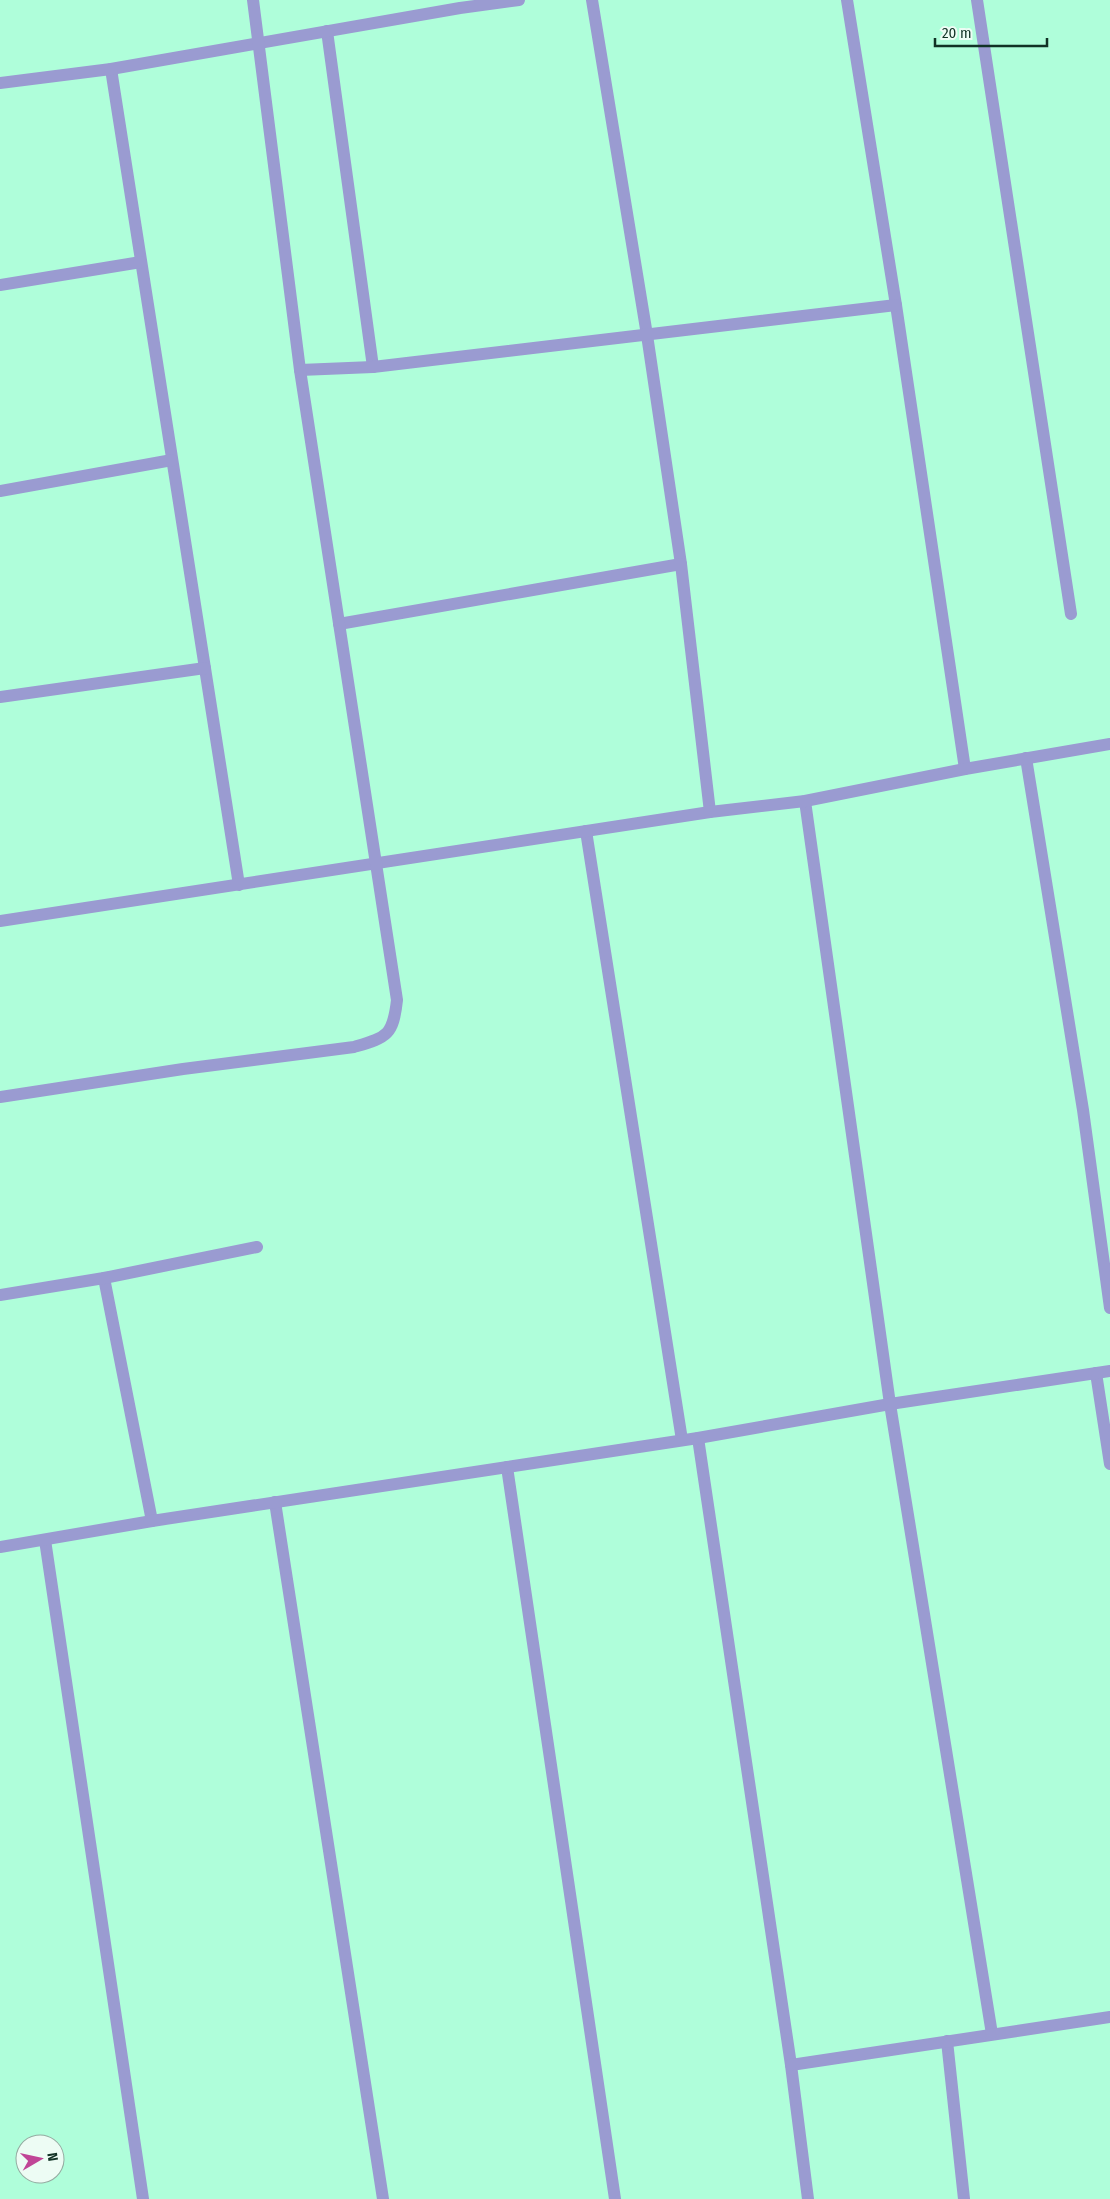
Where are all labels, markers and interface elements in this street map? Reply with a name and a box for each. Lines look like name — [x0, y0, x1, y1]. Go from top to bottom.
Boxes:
scale bar — [935, 15, 1048, 47]
text: 20 m — [942, 24, 972, 42]
north arrow — [15, 2134, 65, 2184]
text: N — [43, 2152, 61, 2163]

